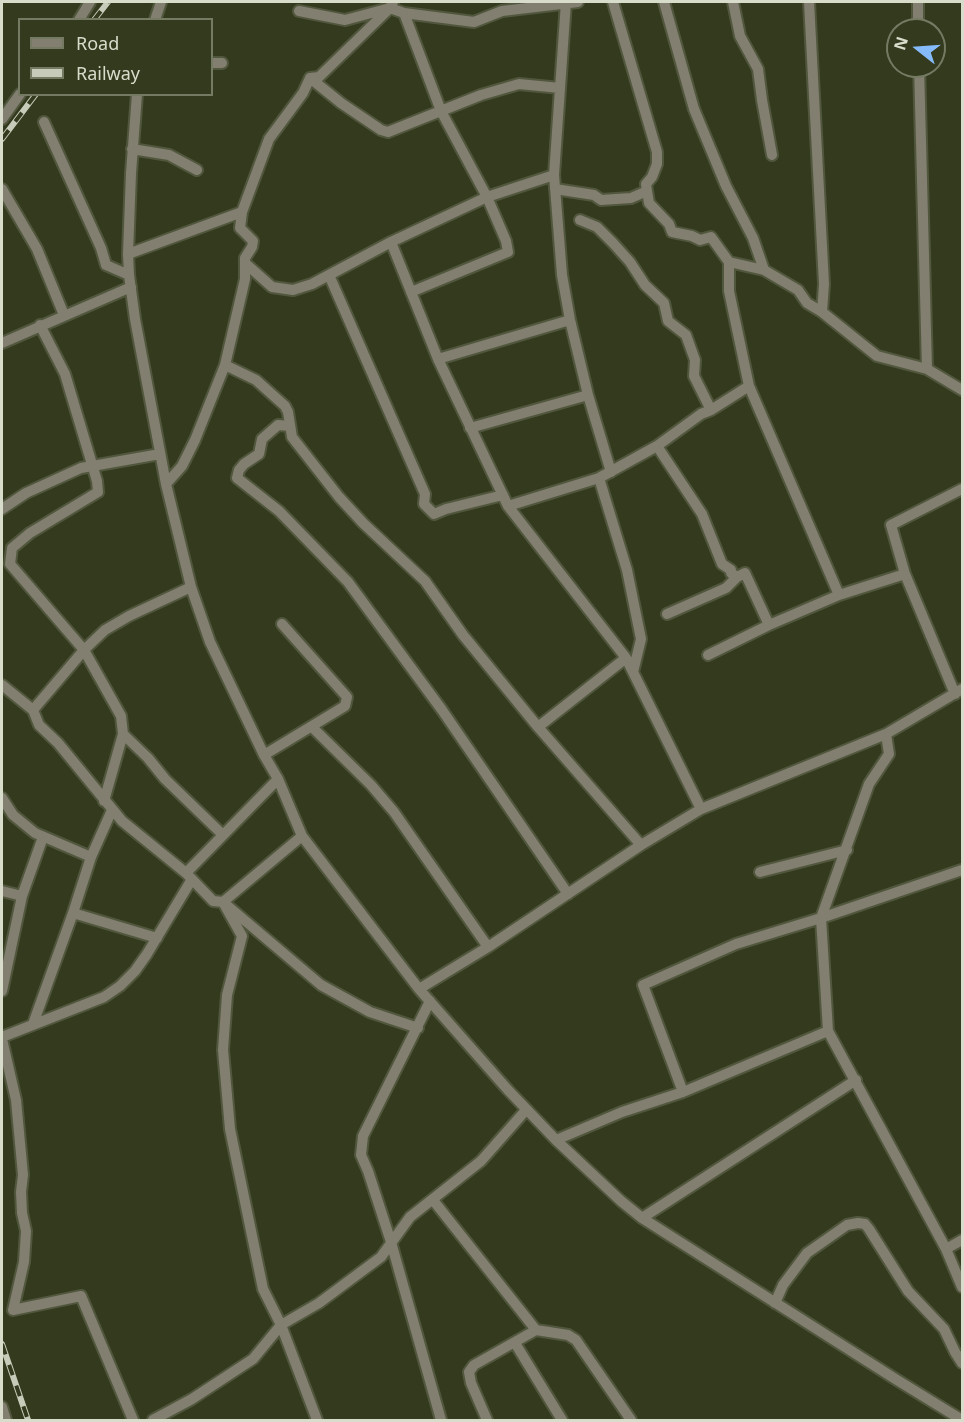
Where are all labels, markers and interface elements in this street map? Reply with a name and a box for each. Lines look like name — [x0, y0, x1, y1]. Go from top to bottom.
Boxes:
legend — [18, 18, 213, 96]
north arrow — [886, 18, 946, 78]
text: Road — [76, 31, 119, 55]
text: N — [888, 34, 913, 53]
text: Railway — [76, 61, 140, 85]

